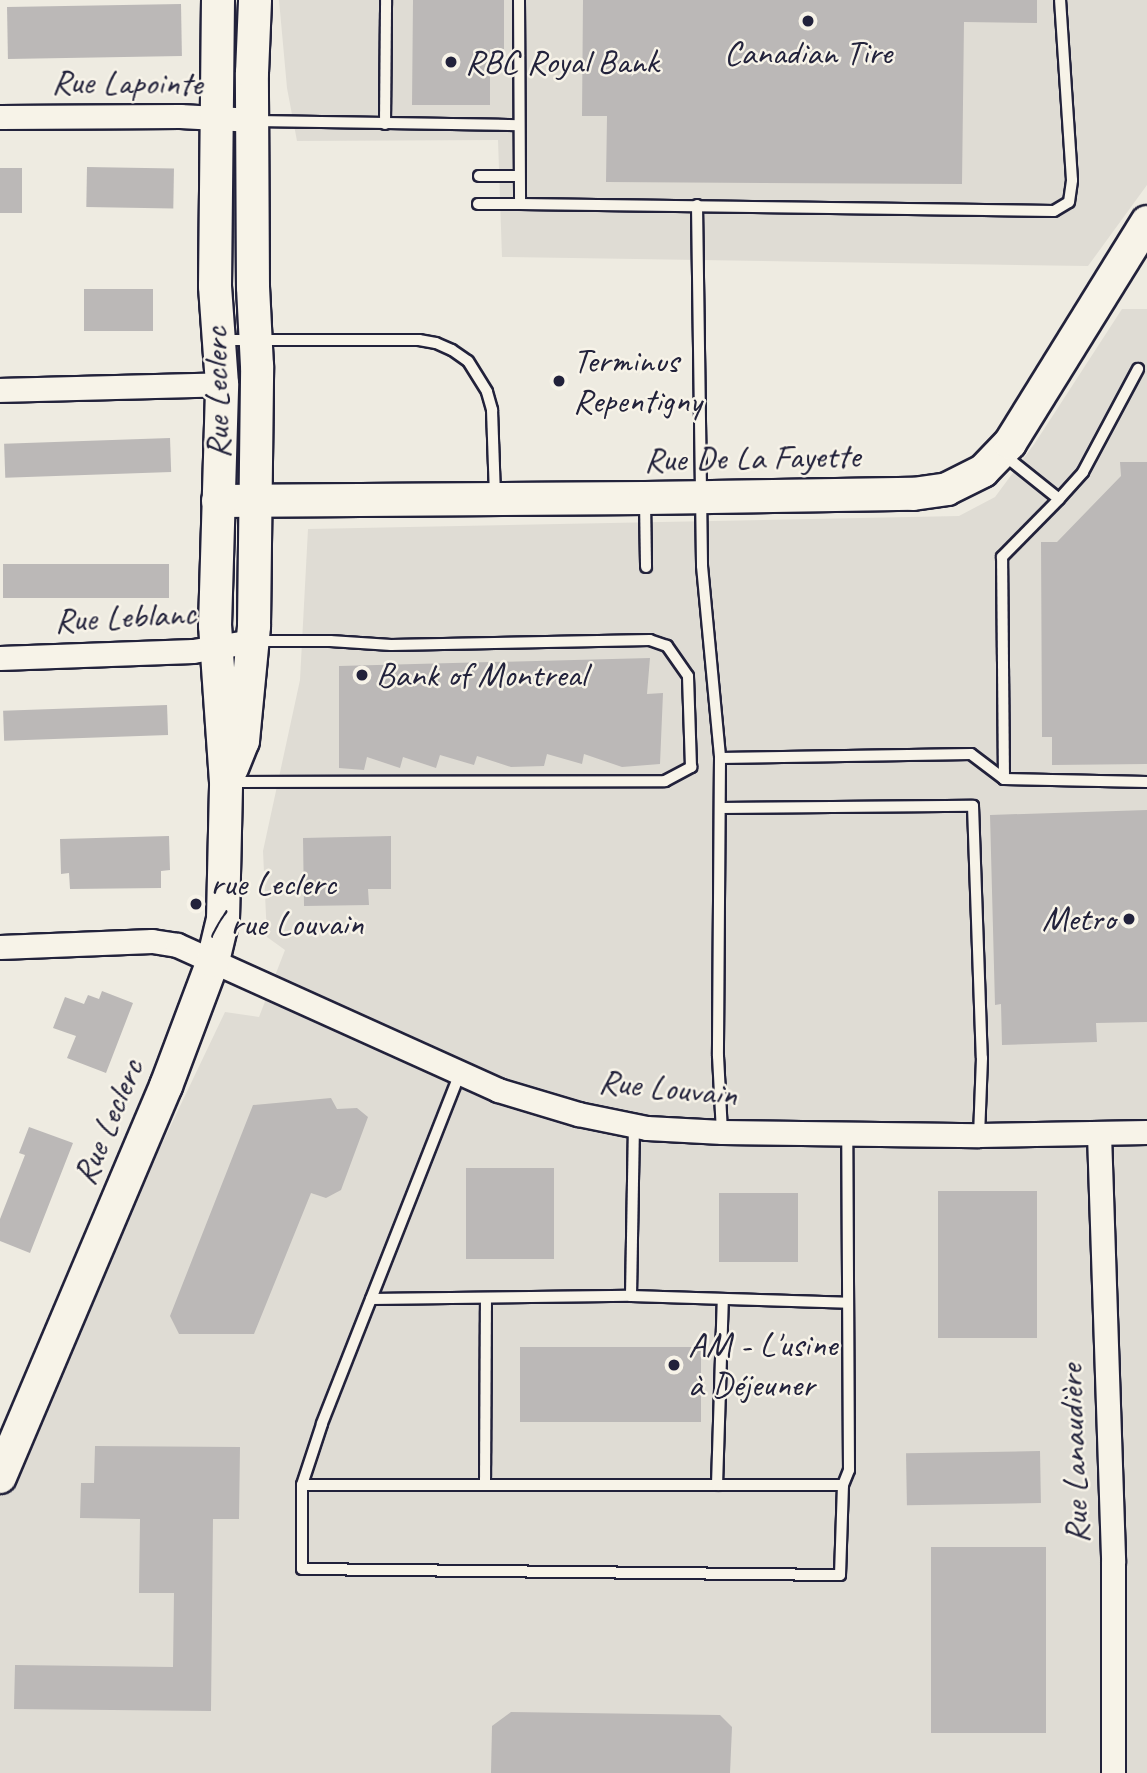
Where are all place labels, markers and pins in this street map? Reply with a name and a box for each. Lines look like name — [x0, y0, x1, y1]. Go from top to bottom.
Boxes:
marker: Canadian Tire — [800, 13, 816, 29]
place label: Canadian Tire — [724, 32, 892, 74]
place label: RBC Royal Bank — [465, 41, 660, 83]
marker: RBC Royal Bank — [443, 54, 459, 70]
place label: Terminus Repentigny — [573, 340, 701, 422]
marker: Terminus Repentigny — [551, 373, 567, 389]
place label: Bank of Montreal — [376, 654, 587, 696]
marker: Bank of Montreal — [354, 667, 370, 683]
place label: rue Leclerc / rue Louvain — [210, 863, 364, 945]
marker: rue Leclerc / rue Louvain — [188, 896, 204, 912]
place label: Metro — [1042, 898, 1115, 940]
marker: Metro — [1121, 911, 1137, 927]
place label: AM - L'usine à Déjeuner — [688, 1324, 837, 1406]
marker: AM - L'usine à Déjeuner — [666, 1357, 682, 1373]

